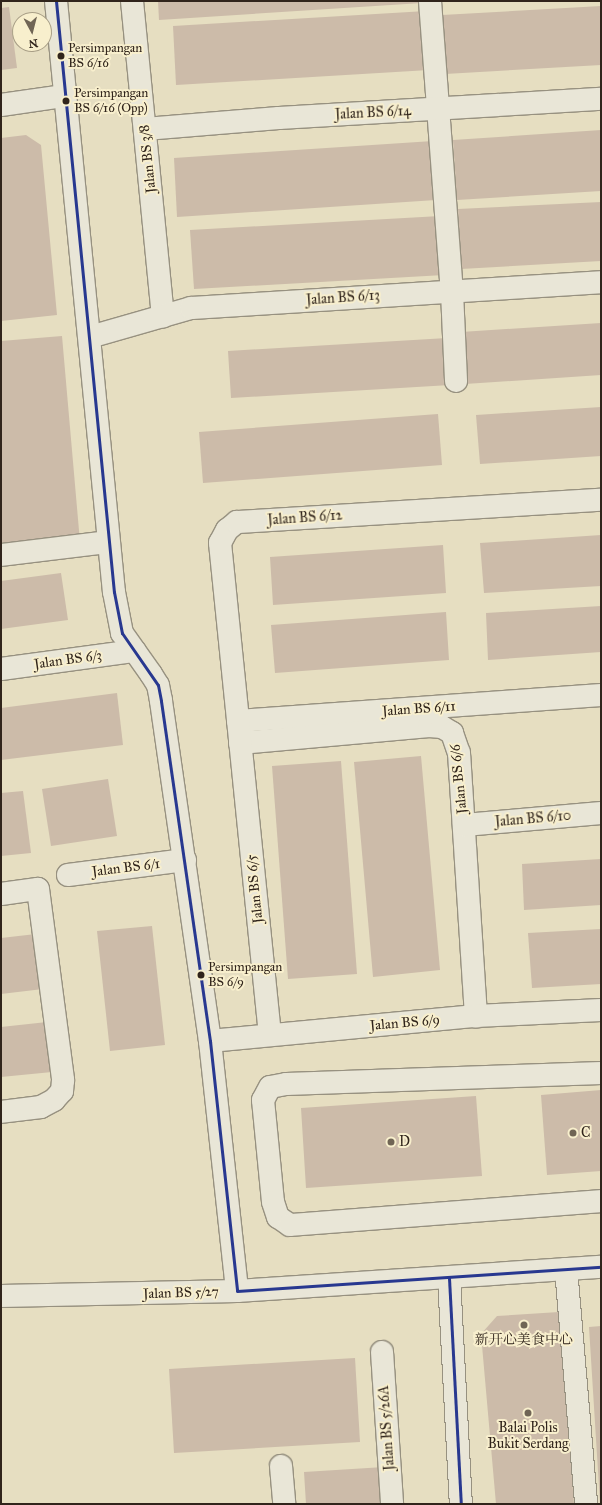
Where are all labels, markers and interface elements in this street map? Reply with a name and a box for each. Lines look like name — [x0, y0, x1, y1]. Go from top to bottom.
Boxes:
north arrow — [12, 12, 52, 52]
text: N — [28, 36, 39, 50]
place label: Persimpangan BS 6/16 — [68, 41, 142, 72]
marker: Persimpangan BS 6/16 — [56, 51, 66, 61]
place label: Persimpangan BS 6/16 (Opp) — [74, 86, 148, 117]
marker: Persimpangan BS 6/16 (Opp) — [61, 96, 71, 106]
street label: Jalan BS 6/14 — [335, 103, 411, 123]
street label: Jalan BS 3/8 — [136, 124, 160, 194]
street label: Jalan BS 6/13 — [306, 287, 380, 309]
street label: Jalan BS 6/12 — [267, 507, 343, 529]
street label: Jalan BS 6/3 — [33, 647, 103, 673]
street label: Jalan BS 6/11 — [382, 698, 456, 720]
street label: Jalan BS 6/6 — [447, 743, 471, 815]
street label: Jalan BS 6/10 — [494, 807, 572, 831]
street label: Jalan BS 6/5 — [243, 854, 267, 924]
street label: Jalan BS 6/1 — [91, 855, 161, 881]
place label: Persimpangan BS 6/9 — [208, 960, 282, 991]
marker: Persimpangan BS 6/9 — [196, 970, 206, 980]
street label: Jalan BS 6/9 — [369, 1012, 441, 1034]
place label: C — [581, 1125, 591, 1141]
marker: C — [568, 1128, 578, 1138]
place label: D — [399, 1134, 410, 1150]
marker: D — [386, 1137, 396, 1147]
street label: Jalan BS 5/27 — [143, 1283, 219, 1303]
marker: 新开心美食中心 — [519, 1320, 529, 1330]
place label: 新开心美食中心 — [475, 1332, 573, 1348]
street label: Jalan BS 5/26A — [376, 1385, 398, 1471]
marker: Balai Polis Bukit Serdang — [523, 1408, 533, 1418]
place label: Balai Polis Bukit Serdang — [487, 1420, 569, 1452]

